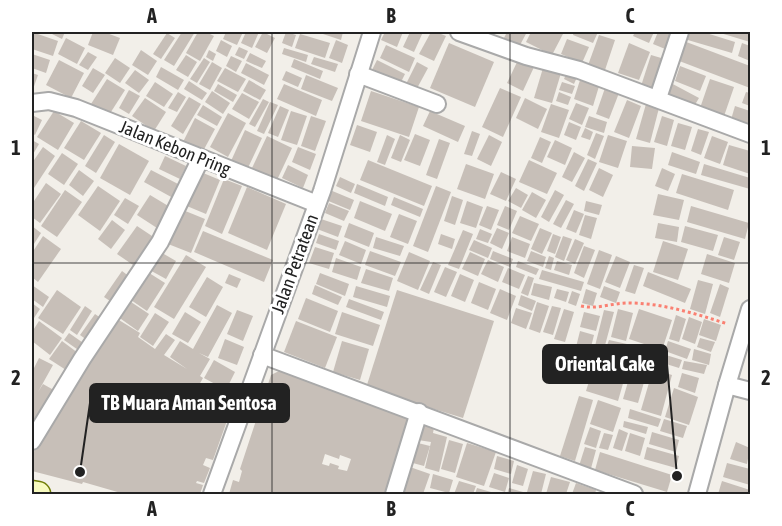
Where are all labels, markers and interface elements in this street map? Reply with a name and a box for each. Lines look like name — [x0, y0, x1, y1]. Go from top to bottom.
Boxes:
text: A — [146, 4, 157, 27]
text: B — [386, 4, 396, 27]
text: C — [626, 4, 635, 27]
street label: Jalan Kebon Pring — [117, 116, 234, 179]
text: 1 — [11, 136, 21, 159]
text: 1 — [761, 136, 771, 159]
street label: Jalan Petratean — [267, 211, 322, 316]
callout: Oriental Cake — [543, 345, 667, 383]
text: Oriental Cake — [555, 352, 655, 375]
text: 2 — [11, 366, 21, 389]
text: 2 — [761, 366, 771, 389]
callout: TB Muara Aman Sentosa — [90, 384, 289, 422]
text: TB Muara Aman Sentosa — [101, 391, 277, 414]
text: A — [146, 497, 157, 520]
text: B — [386, 497, 396, 520]
text: C — [626, 497, 635, 520]

